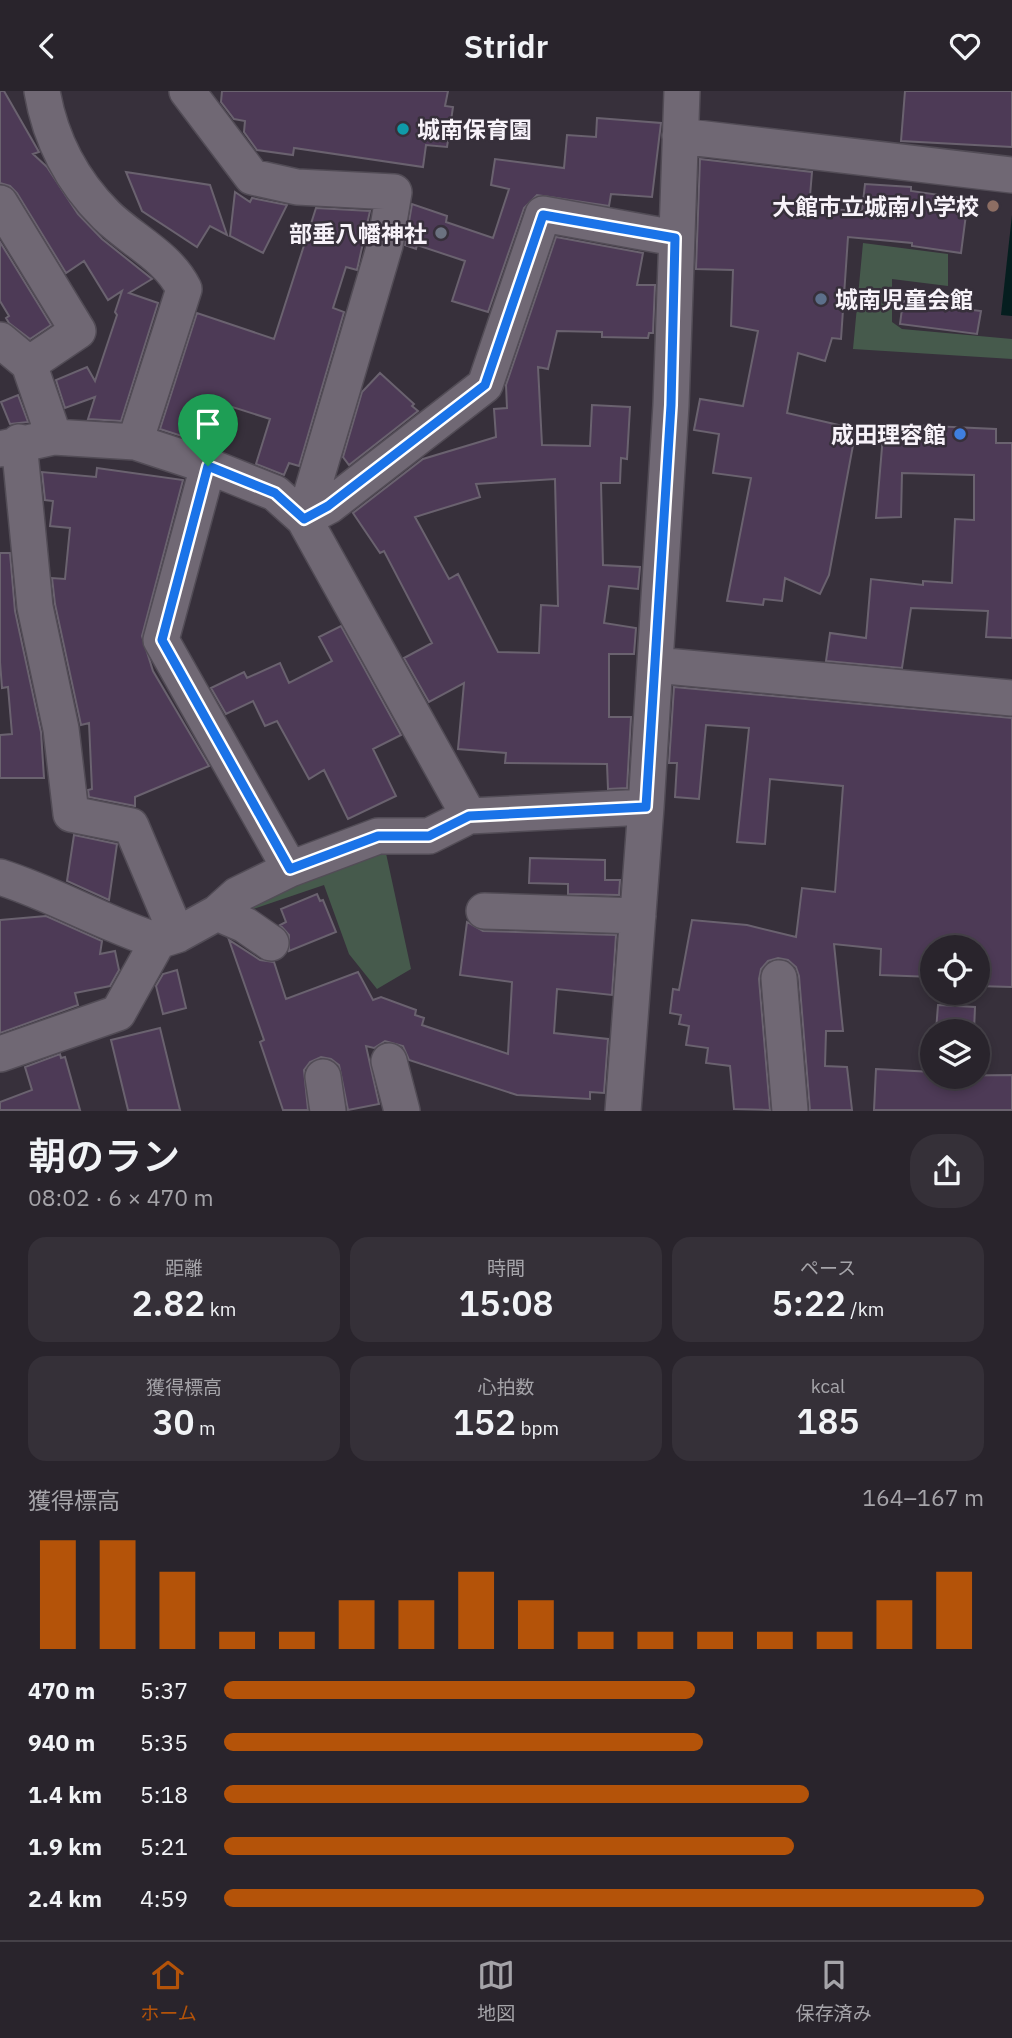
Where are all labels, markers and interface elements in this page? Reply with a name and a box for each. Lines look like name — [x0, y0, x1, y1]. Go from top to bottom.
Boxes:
text: Stridr — [464, 25, 548, 67]
icon: back — [28, 27, 66, 65]
icon: heart — [946, 27, 984, 65]
place label: 城南保育園 — [417, 114, 532, 144]
marker: 城南保育園 — [395, 121, 411, 137]
place label: 大館市立城南小学校 — [772, 191, 979, 221]
marker: 大館市立城南小学校 — [985, 198, 1001, 214]
place label: 部垂八幡神社 — [289, 218, 427, 248]
marker: 部垂八幡神社 — [433, 225, 449, 241]
place label: 城南児童会館 — [835, 284, 973, 314]
marker: 城南児童会館 — [813, 291, 829, 307]
pin — [178, 394, 238, 466]
icon: arrive — [189, 405, 227, 443]
place label: 成田理容館 — [831, 419, 946, 449]
marker: 成田理容館 — [952, 426, 968, 442]
map controls — [920, 935, 990, 1089]
button: locate — [920, 935, 990, 1005]
button: layers — [920, 1019, 990, 1089]
text: 朝のラン — [28, 1131, 180, 1180]
button: share — [910, 1134, 984, 1208]
text: 08:02 · 6 × 470 m — [28, 1182, 214, 1212]
text: 距離 — [165, 1256, 203, 1280]
text: 時間 — [487, 1256, 525, 1280]
text: ペース — [800, 1256, 856, 1280]
text: 2.82 — [132, 1280, 205, 1326]
text: 15:08 — [458, 1280, 554, 1326]
text: 5:22 — [772, 1280, 846, 1326]
text: km — [205, 1297, 236, 1321]
text: /km — [846, 1297, 884, 1321]
text: kcal — [811, 1374, 845, 1398]
text: 獲得標高 — [146, 1375, 222, 1399]
text: 心拍数 — [477, 1375, 535, 1399]
text: 185 — [796, 1398, 860, 1444]
text: 30 — [152, 1399, 194, 1445]
text: 152 — [453, 1399, 516, 1445]
text: m — [194, 1416, 216, 1440]
text: bpm — [516, 1416, 559, 1440]
text: 164–167 m — [862, 1482, 984, 1512]
text: 獲得標高 — [28, 1485, 120, 1515]
text: 470 m — [28, 1675, 95, 1705]
text: 5:37 — [140, 1675, 188, 1705]
text: 940 m — [28, 1727, 95, 1757]
text: 5:35 — [140, 1727, 188, 1757]
text: 1.4 km — [28, 1779, 102, 1809]
text: 5:18 — [140, 1779, 188, 1809]
text: 1.9 km — [28, 1831, 102, 1861]
text: 5:21 — [140, 1831, 188, 1861]
text: 2.4 km — [28, 1883, 102, 1913]
text: 4:59 — [140, 1883, 188, 1913]
tab: ホーム — [140, 1956, 197, 2025]
tab: 地図 — [477, 1956, 515, 2025]
tab: 保存済み — [796, 1956, 872, 2025]

